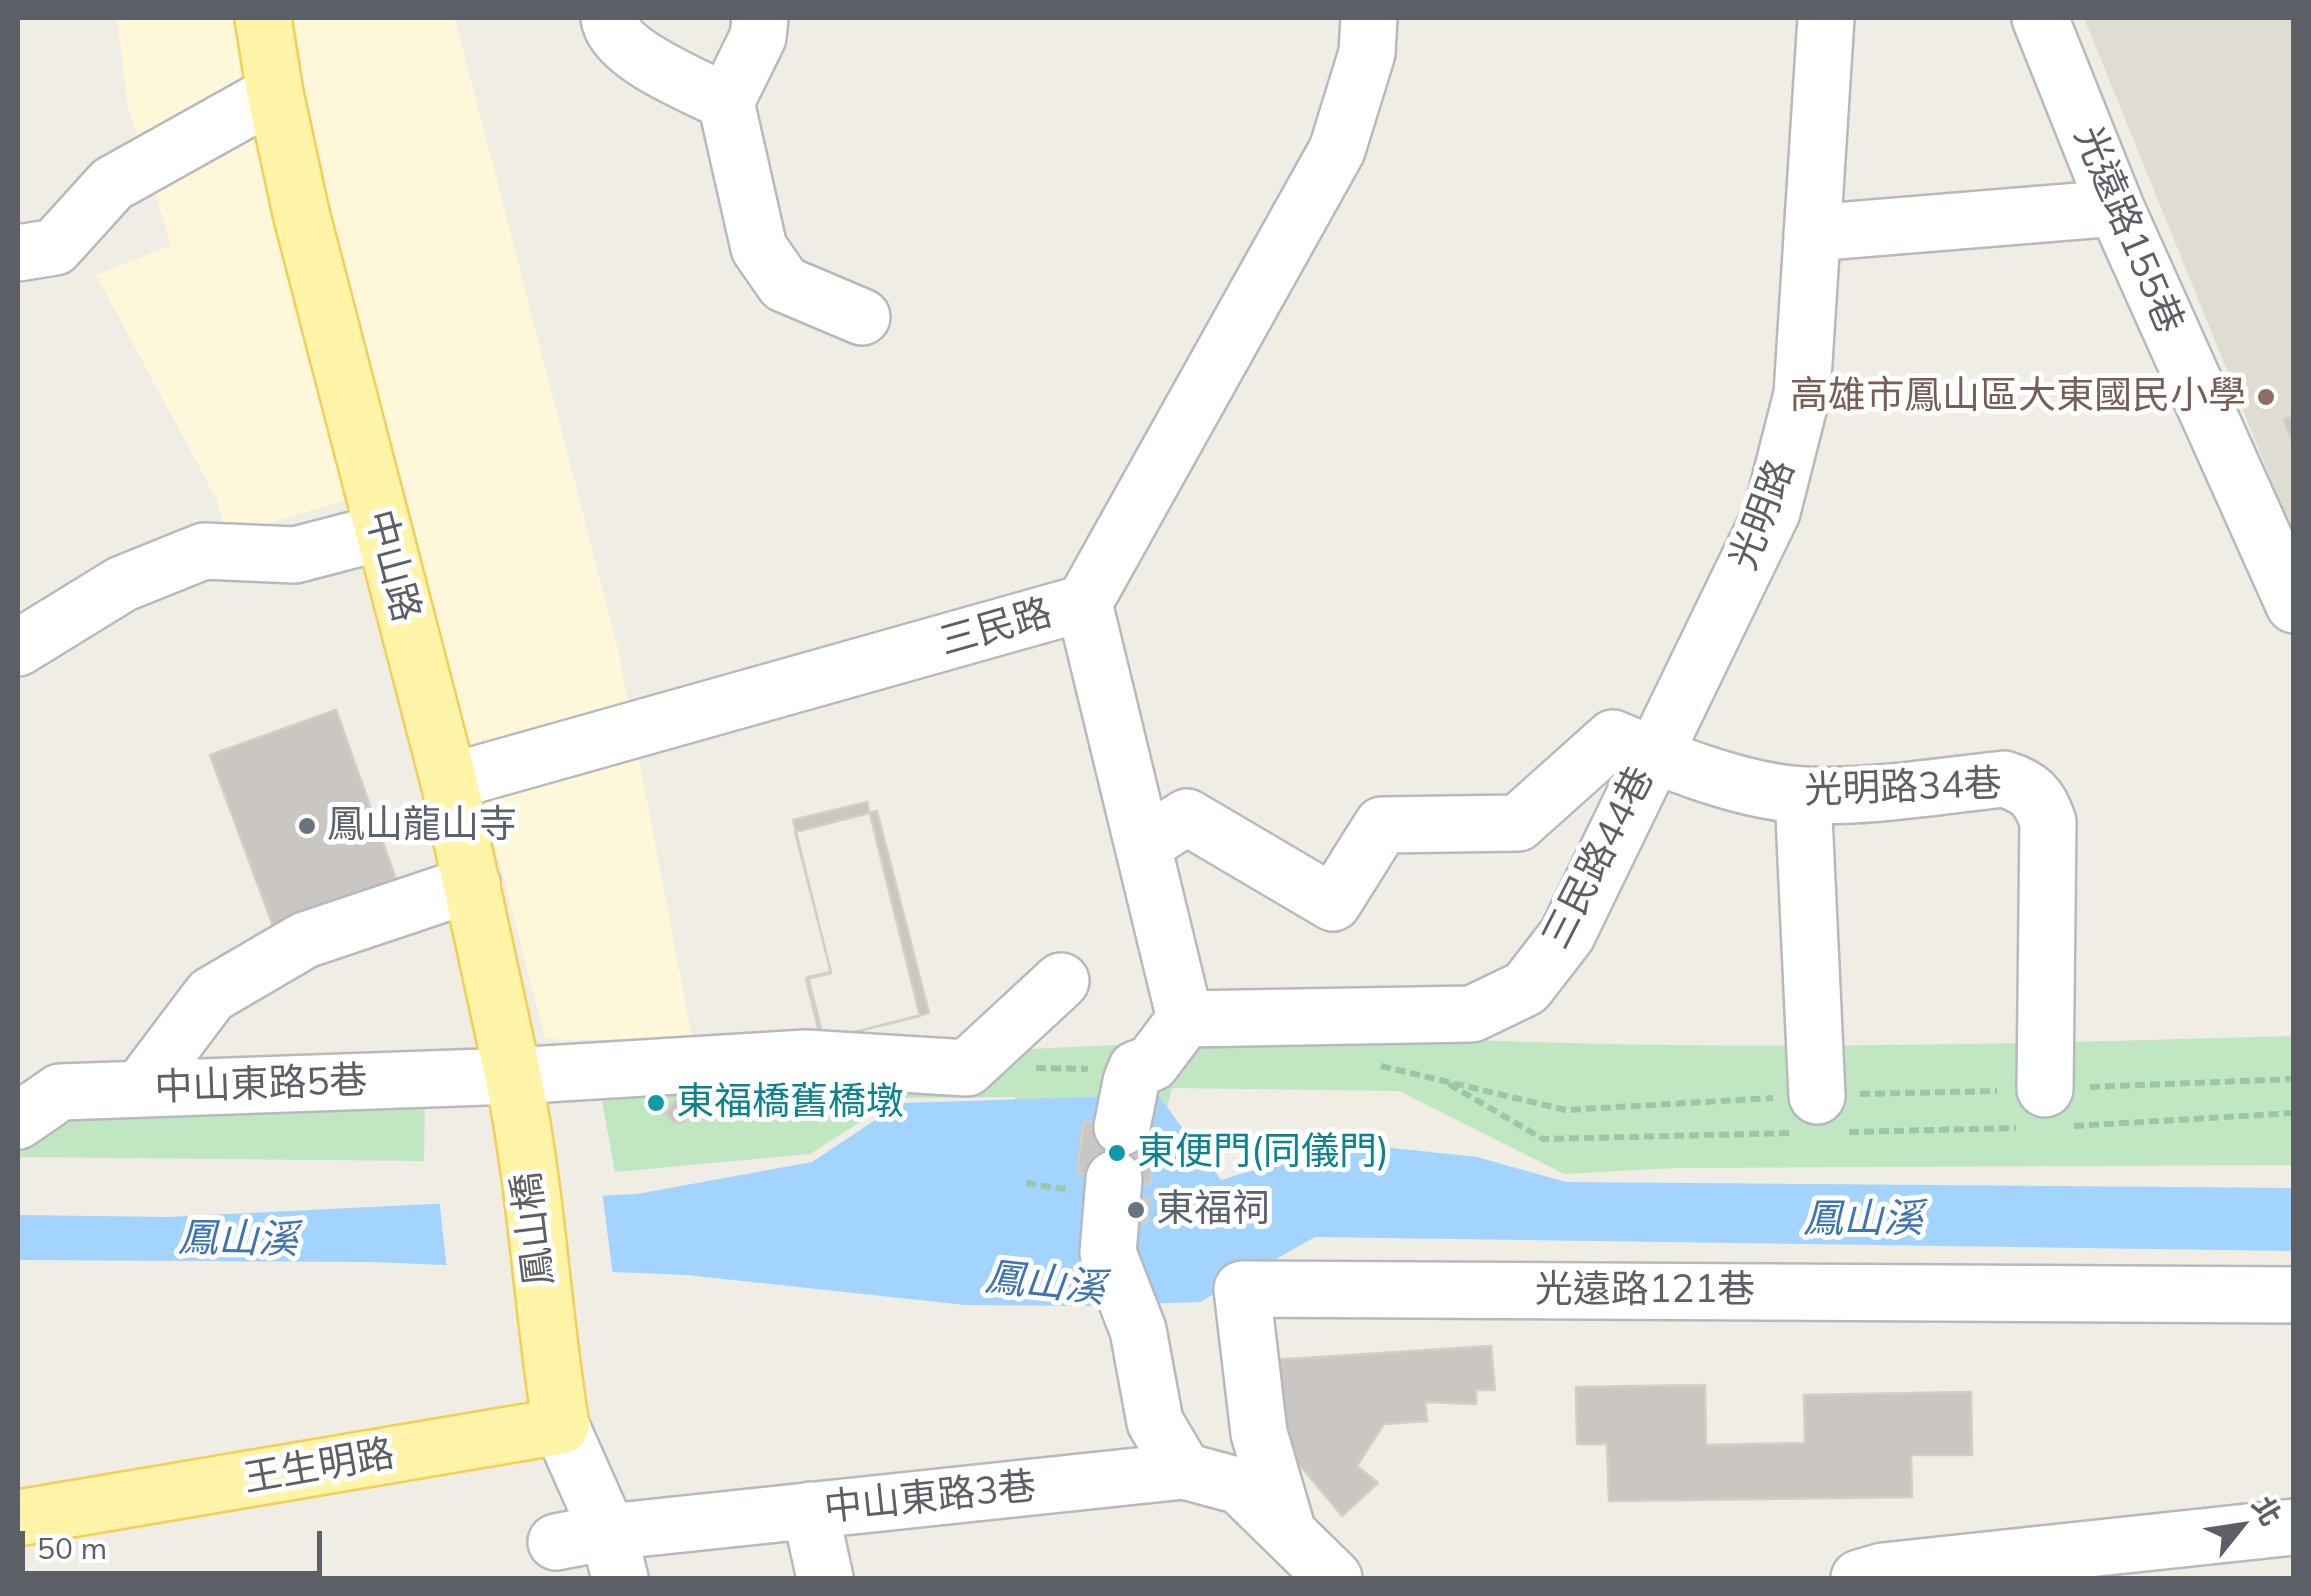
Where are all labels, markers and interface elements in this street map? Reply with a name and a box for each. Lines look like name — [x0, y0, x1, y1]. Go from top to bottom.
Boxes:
street label: 光遠路155巷 — [2064, 120, 2192, 340]
place label: 高雄市鳳山區大東國民小學 — [1790, 374, 2246, 420]
marker: 高雄市鳳山區大東國民小學 — [2255, 386, 2277, 408]
street label: 光明路 — [1721, 454, 1805, 576]
street label: 中山路 — [355, 505, 429, 627]
street label: 三民路 — [935, 590, 1057, 666]
street label: 三民路44巷 — [1534, 760, 1664, 956]
street label: 光明路34巷 — [1803, 762, 2003, 814]
place label: 鳳山龍山寺 — [327, 803, 517, 849]
marker: 鳳山龍山寺 — [296, 815, 318, 837]
street label: 中山東路5巷 — [154, 1059, 368, 1111]
place label: 東福橋舊橋墩 — [676, 1080, 904, 1126]
marker: 東福橋舊橋墩 — [645, 1092, 667, 1114]
place label: 東便門(同儀門) — [1137, 1130, 1389, 1176]
marker: 東便門(同儀門) — [1106, 1142, 1128, 1164]
street label: 鳳山橋 — [504, 1170, 564, 1288]
place label: 東福祠 — [1156, 1187, 1270, 1233]
water label: 鳳山溪 — [1803, 1196, 1923, 1244]
marker: 東福祠 — [1125, 1199, 1147, 1221]
water label: 鳳山溪 — [178, 1215, 298, 1265]
water label: 鳳山溪 — [983, 1254, 1107, 1314]
street label: 光遠路121巷 — [1535, 1268, 1755, 1314]
street label: 王生明路 — [240, 1431, 398, 1503]
street label: 中山東路3巷 — [822, 1464, 1038, 1532]
north arrow — [2191, 1476, 2291, 1576]
text: 北 — [2245, 1490, 2290, 1532]
scale bar — [25, 1511, 328, 1573]
text: 50 m — [37, 1529, 107, 1567]

